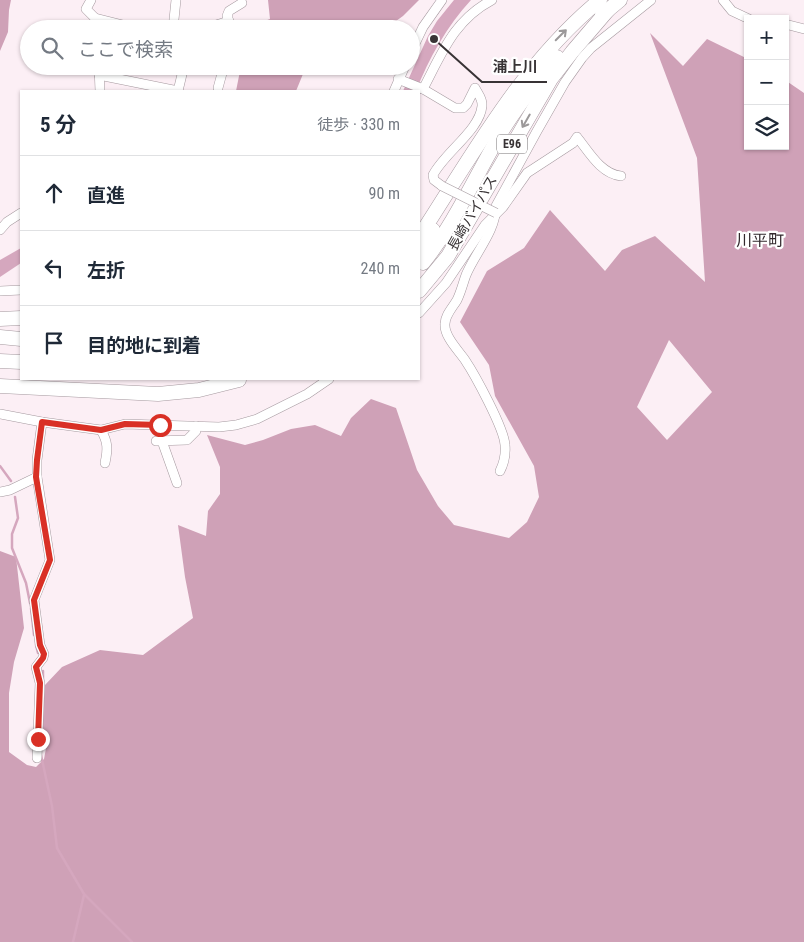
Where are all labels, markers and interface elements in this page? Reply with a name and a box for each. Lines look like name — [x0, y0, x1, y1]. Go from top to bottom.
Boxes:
map controls — [744, 15, 789, 150]
button: + — [744, 15, 789, 60]
search box — [20, 20, 420, 75]
one-way arrow — [555, 29, 567, 42]
icon: search — [38, 34, 66, 62]
text: ここで検索 — [78, 38, 173, 61]
callout: 浦上川 — [482, 52, 547, 82]
text: 浦上川 — [492, 58, 538, 76]
button: − — [744, 60, 789, 105]
button: layers — [744, 105, 789, 150]
text: 5 分 — [40, 113, 76, 137]
one-way arrow — [520, 113, 530, 127]
text: 徒歩 · 330 m — [317, 115, 400, 134]
road number: E96 — [497, 134, 527, 154]
street label: 長崎バイパス — [444, 173, 500, 253]
icon: ahead — [40, 179, 68, 207]
text: 直進 — [87, 184, 125, 207]
text: 90 m — [368, 184, 400, 203]
district label: 川平町 — [736, 231, 784, 250]
icon: left — [40, 254, 68, 282]
text: 左折 — [87, 259, 125, 282]
text: 240 m — [361, 259, 400, 278]
icon: arrive — [40, 329, 68, 357]
text: 目的地に到着 — [87, 334, 201, 357]
route start — [149, 414, 172, 437]
route end — [27, 728, 50, 751]

